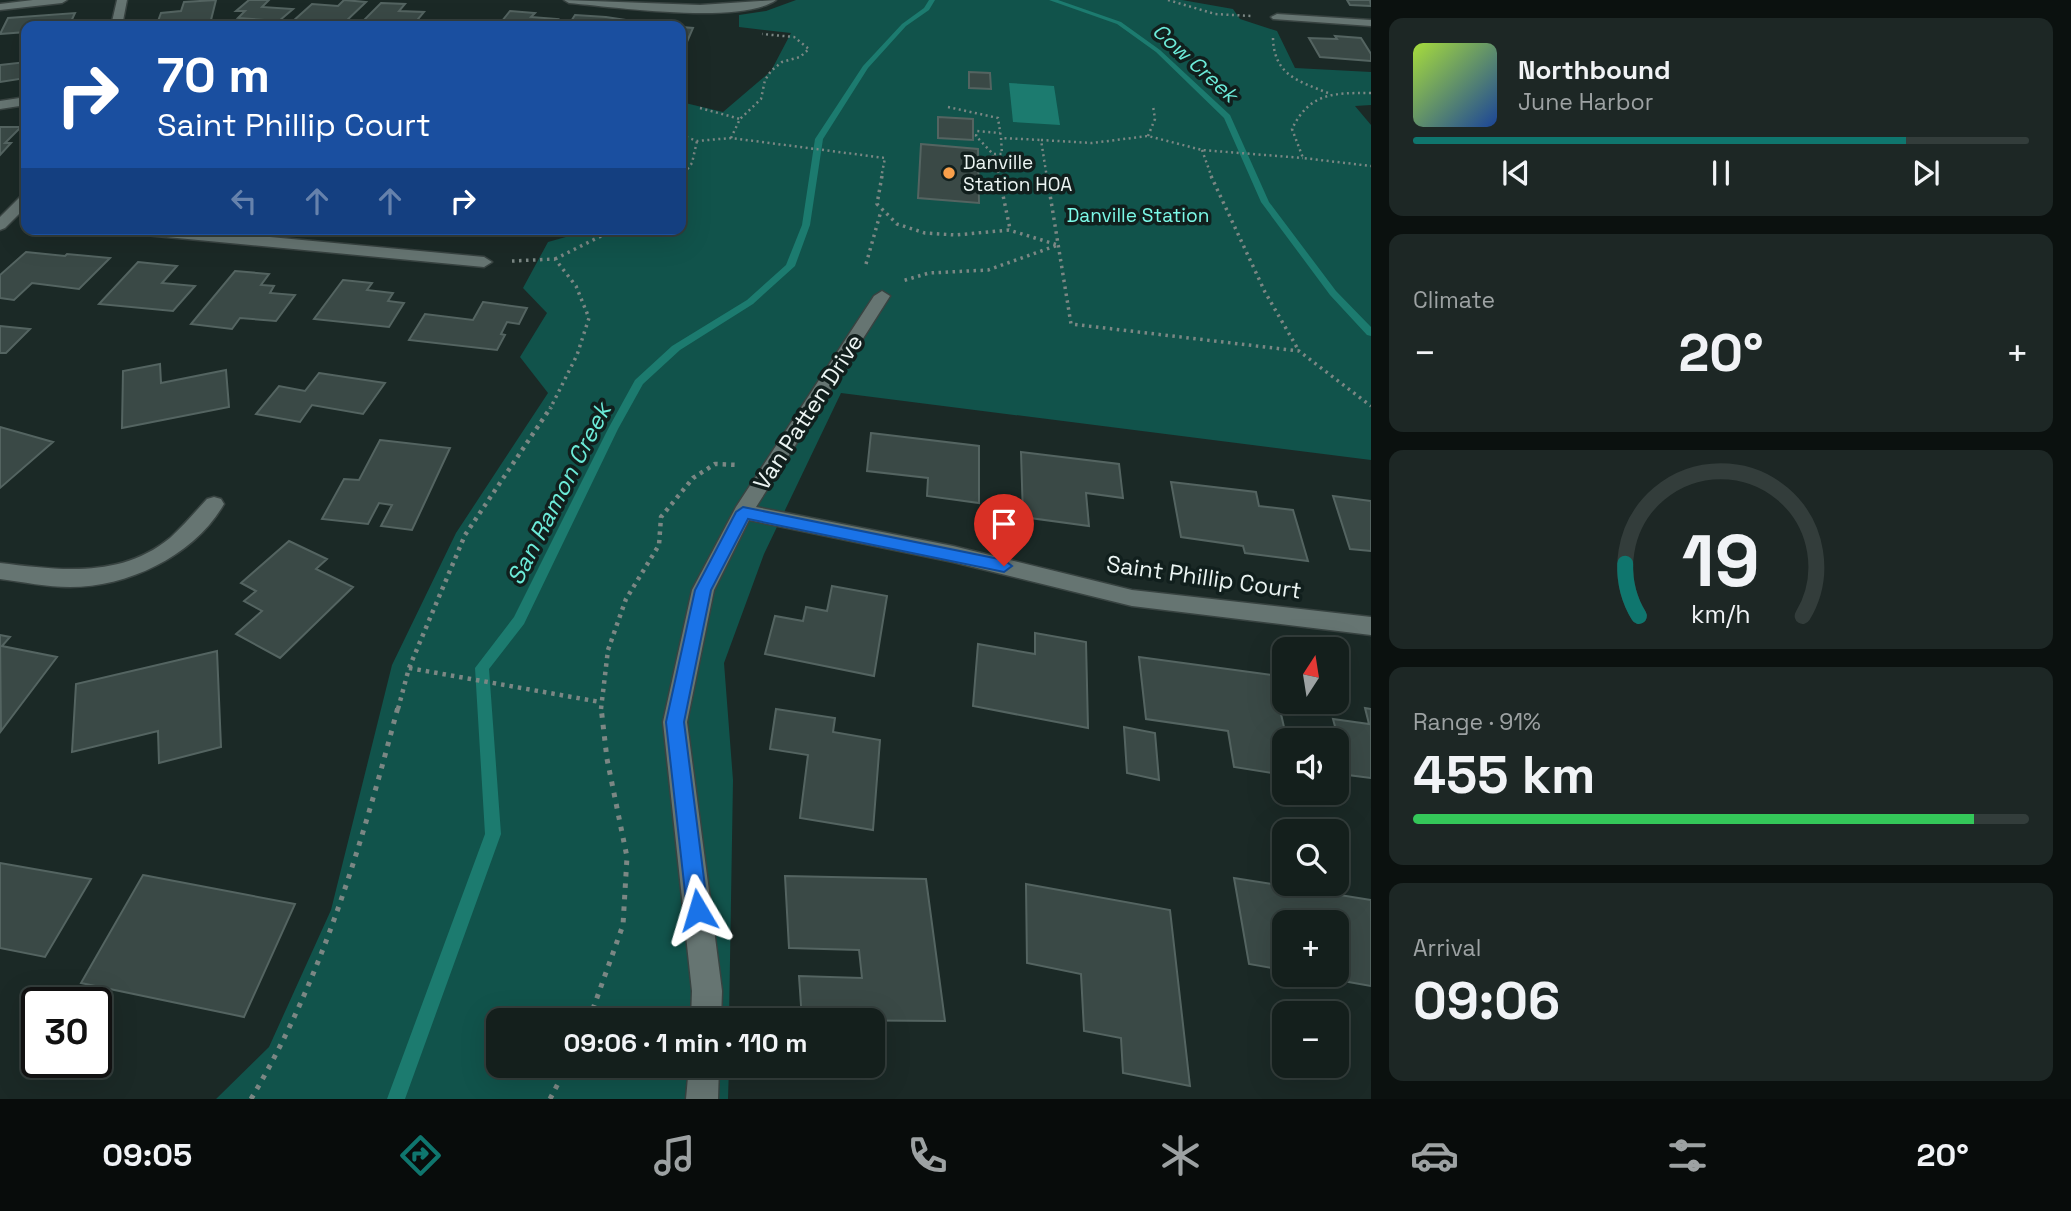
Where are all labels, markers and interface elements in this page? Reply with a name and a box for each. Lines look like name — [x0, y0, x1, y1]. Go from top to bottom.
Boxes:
water label: Cow Creek — [1147, 17, 1246, 110]
text: 70 m — [157, 44, 270, 106]
icon: right — [42, 49, 133, 140]
text: Northbound — [1518, 53, 1671, 87]
text: June Harbor — [1518, 87, 1653, 117]
text: Saint Phillip Court — [157, 105, 431, 145]
place label: Danville Station HOA — [963, 150, 1072, 197]
icon: previous — [1497, 154, 1535, 192]
icon: pause — [1702, 154, 1740, 192]
icon: next — [1907, 154, 1945, 192]
marker: Danville Station HOA — [941, 165, 957, 181]
icon: left — [225, 182, 263, 220]
icon: ahead — [298, 182, 336, 220]
icon: ahead — [371, 182, 409, 220]
icon: right — [444, 182, 482, 220]
park label: Danville Station — [1067, 203, 1209, 228]
text: Climate — [1413, 285, 1495, 315]
text: 20° — [1678, 320, 1764, 386]
street label: Van Patten Drive — [746, 328, 870, 496]
text: − — [1413, 329, 1437, 377]
text: + — [2005, 329, 2029, 377]
water label: San Ramon Creek — [499, 395, 619, 590]
pin — [974, 494, 1034, 566]
icon: arrive — [985, 505, 1023, 543]
text: 19 — [1682, 514, 1760, 607]
street label: Saint Phillip Court — [1105, 548, 1303, 606]
text: km/h — [1691, 597, 1751, 629]
north arrow — [1272, 637, 1349, 714]
map controls — [1272, 637, 1349, 1078]
text: Range · 91% — [1413, 707, 1541, 737]
button: sound — [1272, 728, 1349, 805]
text: 455 km — [1413, 742, 1595, 808]
button: search — [1272, 819, 1349, 896]
position arrow — [661, 873, 735, 947]
button: + — [1272, 910, 1349, 987]
text: Arrival — [1413, 933, 1481, 963]
text: 09:06 — [1413, 968, 1560, 1034]
speed limit sign: 30 — [21, 987, 112, 1078]
button: − — [1272, 1001, 1349, 1078]
text: 09:06 · 1 min · 110 m — [564, 1026, 807, 1060]
icon: directions — [396, 1131, 445, 1180]
icon: music — [650, 1131, 699, 1180]
icon: phone — [903, 1131, 952, 1180]
icon: climate — [1156, 1131, 1205, 1180]
icon: car — [1410, 1131, 1459, 1180]
icon: filters — [1663, 1131, 1712, 1180]
text: 09:05 — [102, 1135, 192, 1175]
text: 20° — [1916, 1135, 1969, 1175]

